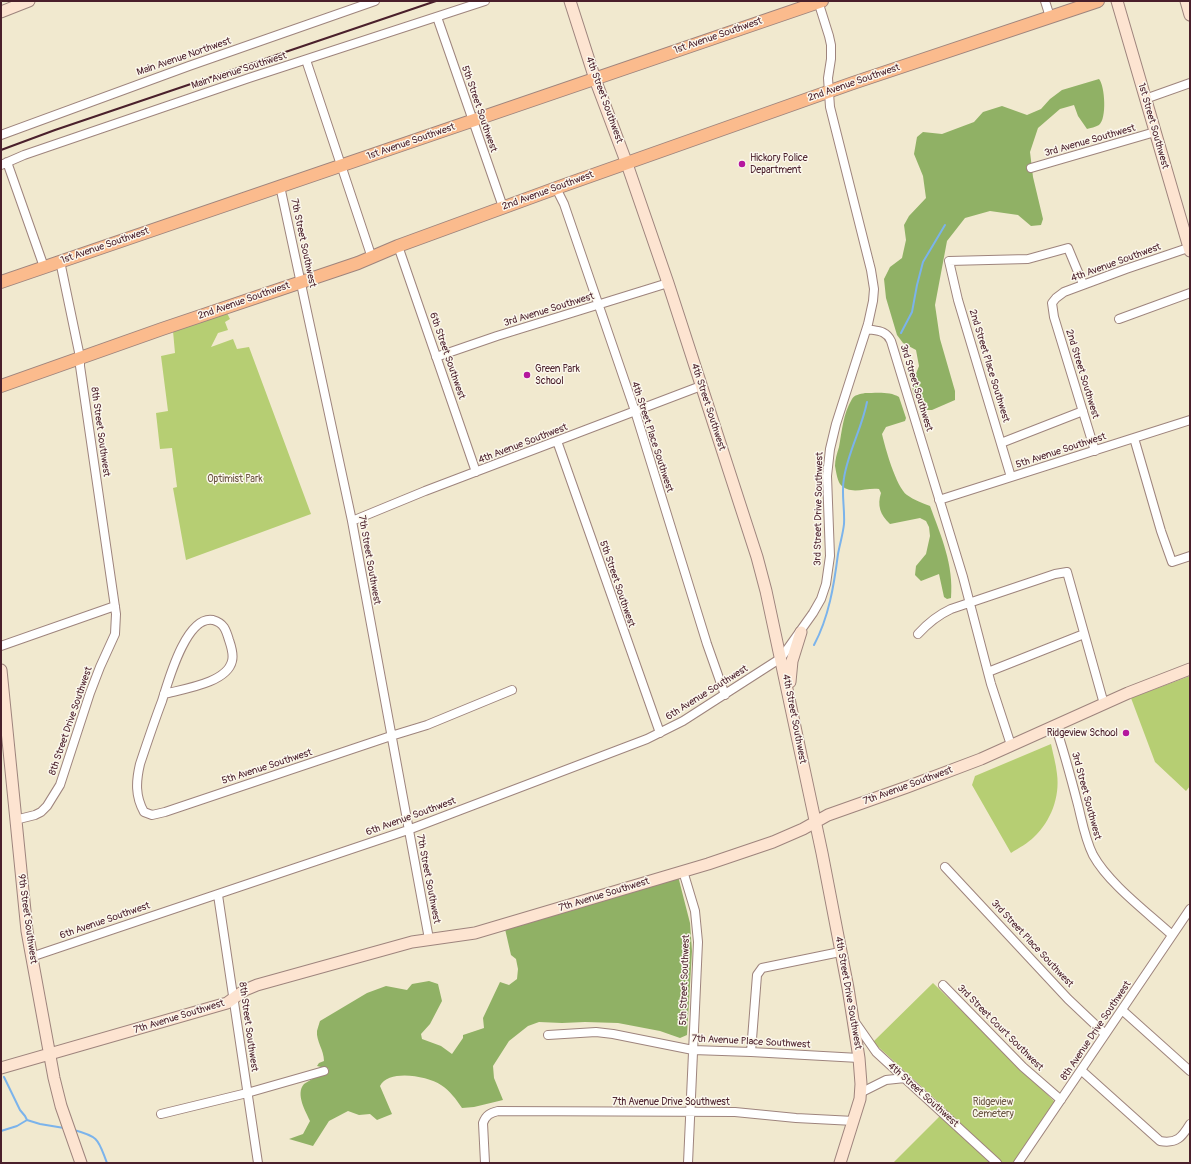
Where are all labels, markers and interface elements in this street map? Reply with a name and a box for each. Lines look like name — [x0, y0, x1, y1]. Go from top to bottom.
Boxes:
street label: 1st Avenue Southwest — [672, 15, 764, 57]
street label: Main Avenue Northwest — [135, 35, 233, 79]
street label: Main Avenue Southwest — [190, 50, 288, 92]
street label: 4th Street Southwest — [583, 55, 625, 145]
street label: 2nd Avenue Southwest — [806, 62, 902, 104]
street label: 5th Street Southwest — [459, 64, 499, 154]
street label: 1st Street Southwest — [1135, 82, 1171, 170]
street label: 1st Avenue Southwest — [365, 121, 457, 163]
street label: 3rd Avenue Southwest — [1043, 122, 1137, 160]
place label: Hickory Police Department — [750, 152, 808, 176]
marker: Hickory Police Department — [737, 159, 747, 169]
street label: 2nd Avenue Southwest — [501, 169, 595, 213]
street label: 7th Street Southwest — [288, 197, 318, 289]
street label: 1st Avenue Southwest — [59, 225, 151, 267]
street label: 4th Avenue Southwest — [1069, 241, 1163, 285]
street label: 2nd Avenue Southwest — [196, 280, 292, 322]
street label: 3rd Avenue Southwest — [502, 291, 596, 329]
street label: 2nd Street Place Southwest — [966, 308, 1012, 424]
street label: 6th Street Southwest — [426, 311, 468, 401]
street label: 2nd Street Southwest — [1063, 328, 1101, 420]
street label: 3rd Street Southwest — [897, 343, 935, 433]
street label: 4th Street Southwest — [688, 362, 728, 452]
place label: Green Park School — [535, 363, 580, 386]
marker: Green Park School — [522, 370, 532, 380]
street label: 4th Street Place Southwest — [628, 380, 676, 494]
street label: 8th Street Southwest — [88, 386, 112, 478]
street label: 4th Avenue Southwest — [477, 421, 569, 467]
street label: 5th Avenue Southwest — [1014, 431, 1108, 471]
street label: 3rd Street Drive Southwest — [812, 452, 826, 566]
park label: Optimist Park — [207, 473, 263, 485]
street label: 7th Street Southwest — [355, 514, 383, 606]
street label: 5th Street Southwest — [597, 539, 637, 629]
street label: 6th Avenue Southwest — [664, 663, 750, 723]
street label: 8th Street Drive Southwest — [47, 665, 95, 777]
street label: 4th Street Southwest — [779, 673, 809, 765]
place label: Ridgeview School — [1047, 727, 1118, 739]
marker: Ridgeview School — [1121, 728, 1131, 738]
street label: 5th Avenue Southwest — [220, 747, 314, 787]
street label: 3rd Street Southwest — [1069, 751, 1103, 841]
street label: 7th Avenue Southwest — [862, 764, 954, 808]
street label: 6th Avenue Southwest — [364, 795, 458, 839]
street label: 7th Street Southwest — [413, 833, 443, 925]
street label: 9th Street Southwest — [15, 873, 39, 965]
street label: 7th Avenue Southwest — [557, 875, 651, 915]
street label: 3rd Street Place Southwest — [988, 898, 1076, 990]
street label: 6th Avenue Southwest — [58, 900, 152, 942]
street label: 5th Street Southwest — [677, 934, 693, 1026]
street label: 4th Street Drive Southwest — [832, 936, 864, 1050]
street label: 8th Avenue Drive Southwest — [1058, 979, 1134, 1083]
street label: 8th Street Southwest — [236, 981, 260, 1073]
street label: 3rd Street Court Southwest — [954, 982, 1046, 1074]
street label: 7th Avenue Southwest — [132, 997, 226, 1037]
street label: 7th Avenue Place Southwest — [691, 1033, 811, 1051]
street label: 4th Street Southwest — [885, 1060, 961, 1130]
street label: 7th Avenue Drive Southwest — [612, 1096, 730, 1108]
park label: Ridgeview Cemetery — [972, 1096, 1014, 1120]

